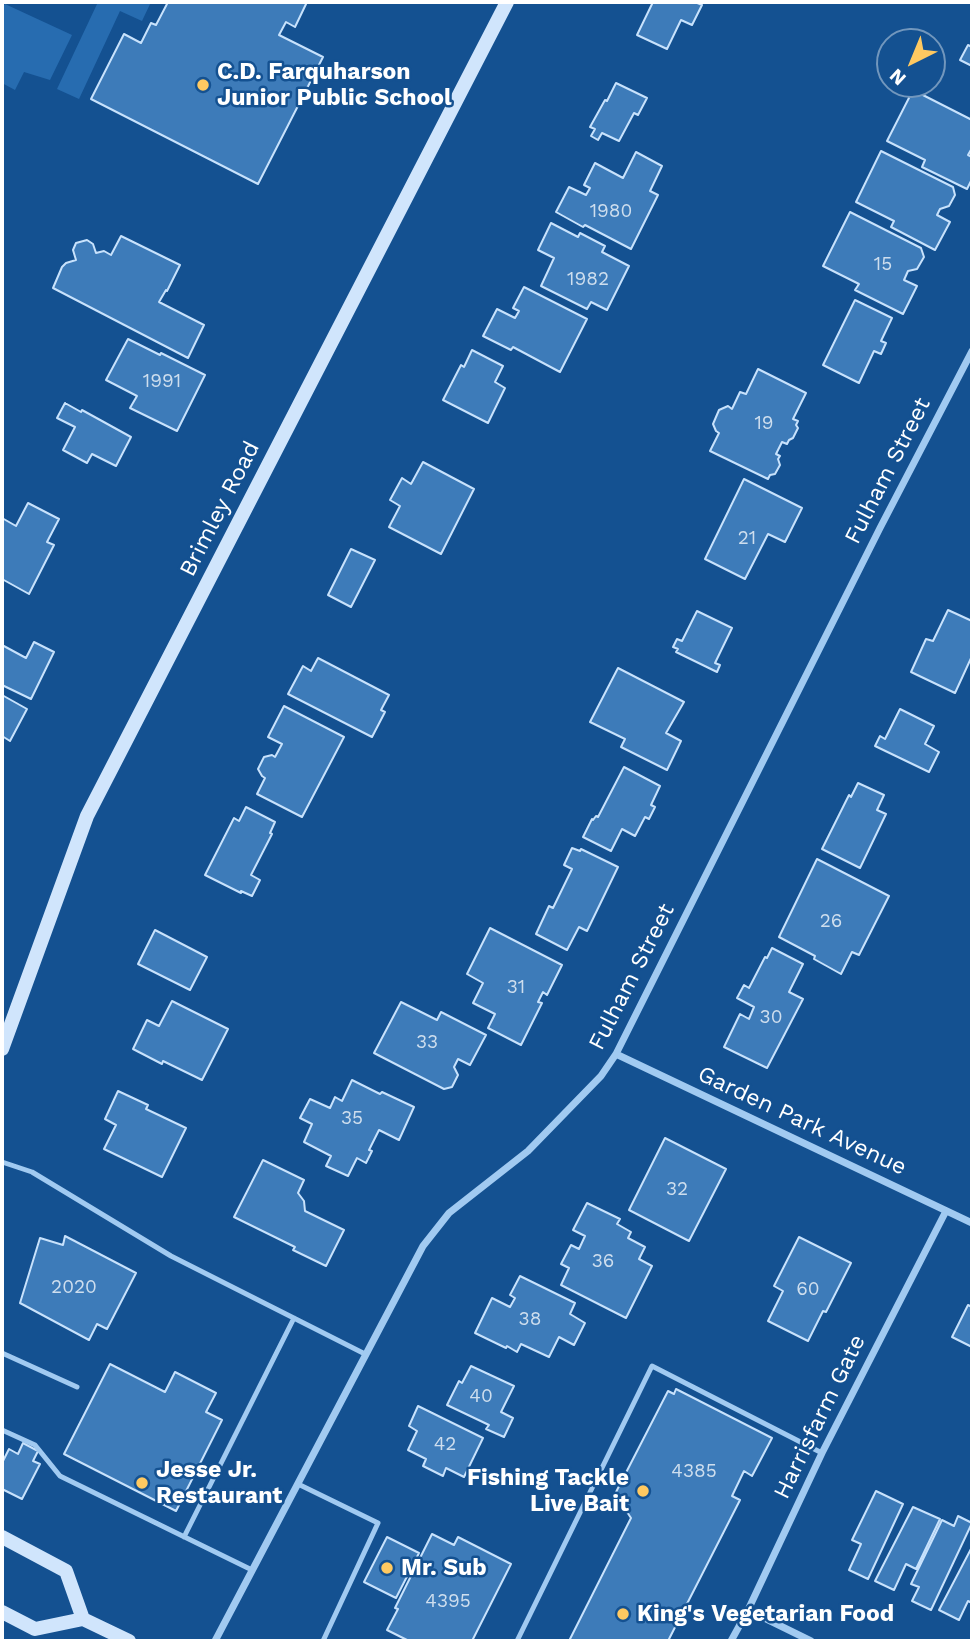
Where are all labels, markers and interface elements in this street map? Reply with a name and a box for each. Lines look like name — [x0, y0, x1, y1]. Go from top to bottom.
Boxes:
north arrow — [876, 28, 946, 98]
place label: C.D. Farquharson Junior Public School — [217, 58, 452, 112]
text: N — [885, 64, 911, 90]
marker: C.D. Farquharson Junior Public School — [195, 77, 211, 93]
house number: 1980 — [590, 200, 632, 222]
house number: 15 — [874, 253, 892, 275]
house number: 1982 — [567, 268, 609, 290]
house number: 1991 — [143, 370, 181, 392]
street label: Fulham Street — [839, 393, 937, 549]
house number: 19 — [754, 412, 774, 434]
street label: Brimley Road — [174, 437, 266, 581]
house number: 21 — [738, 527, 756, 549]
street label: Fulham Street — [583, 899, 681, 1055]
house number: 26 — [820, 910, 842, 932]
house number: 31 — [507, 976, 525, 998]
house number: 30 — [760, 1006, 782, 1028]
house number: 33 — [416, 1031, 438, 1053]
street label: Garden Park Avenue — [693, 1060, 911, 1182]
house number: 35 — [341, 1107, 363, 1129]
house number: 32 — [666, 1178, 688, 1200]
house number: 36 — [592, 1250, 614, 1272]
house number: 2020 — [51, 1276, 97, 1298]
house number: 60 — [796, 1278, 820, 1300]
house number: 38 — [519, 1308, 541, 1330]
street label: Harrisfarm Gate — [768, 1330, 872, 1504]
house number: 40 — [469, 1385, 493, 1407]
house number: 42 — [434, 1433, 456, 1455]
place label: Jesse Jr. Restaurant — [156, 1456, 282, 1510]
house number: 4385 — [671, 1460, 717, 1482]
place label: Fishing Tackle Live Bait — [467, 1464, 629, 1518]
marker: Jesse Jr. Restaurant — [134, 1475, 150, 1491]
marker: Fishing Tackle Live Bait — [635, 1483, 651, 1499]
place label: Mr. Sub — [401, 1554, 487, 1582]
marker: Mr. Sub — [379, 1560, 395, 1576]
house number: 4395 — [425, 1590, 471, 1612]
place label: King's Vegetarian Food — [637, 1600, 894, 1628]
marker: King's Vegetarian Food — [615, 1606, 631, 1622]

